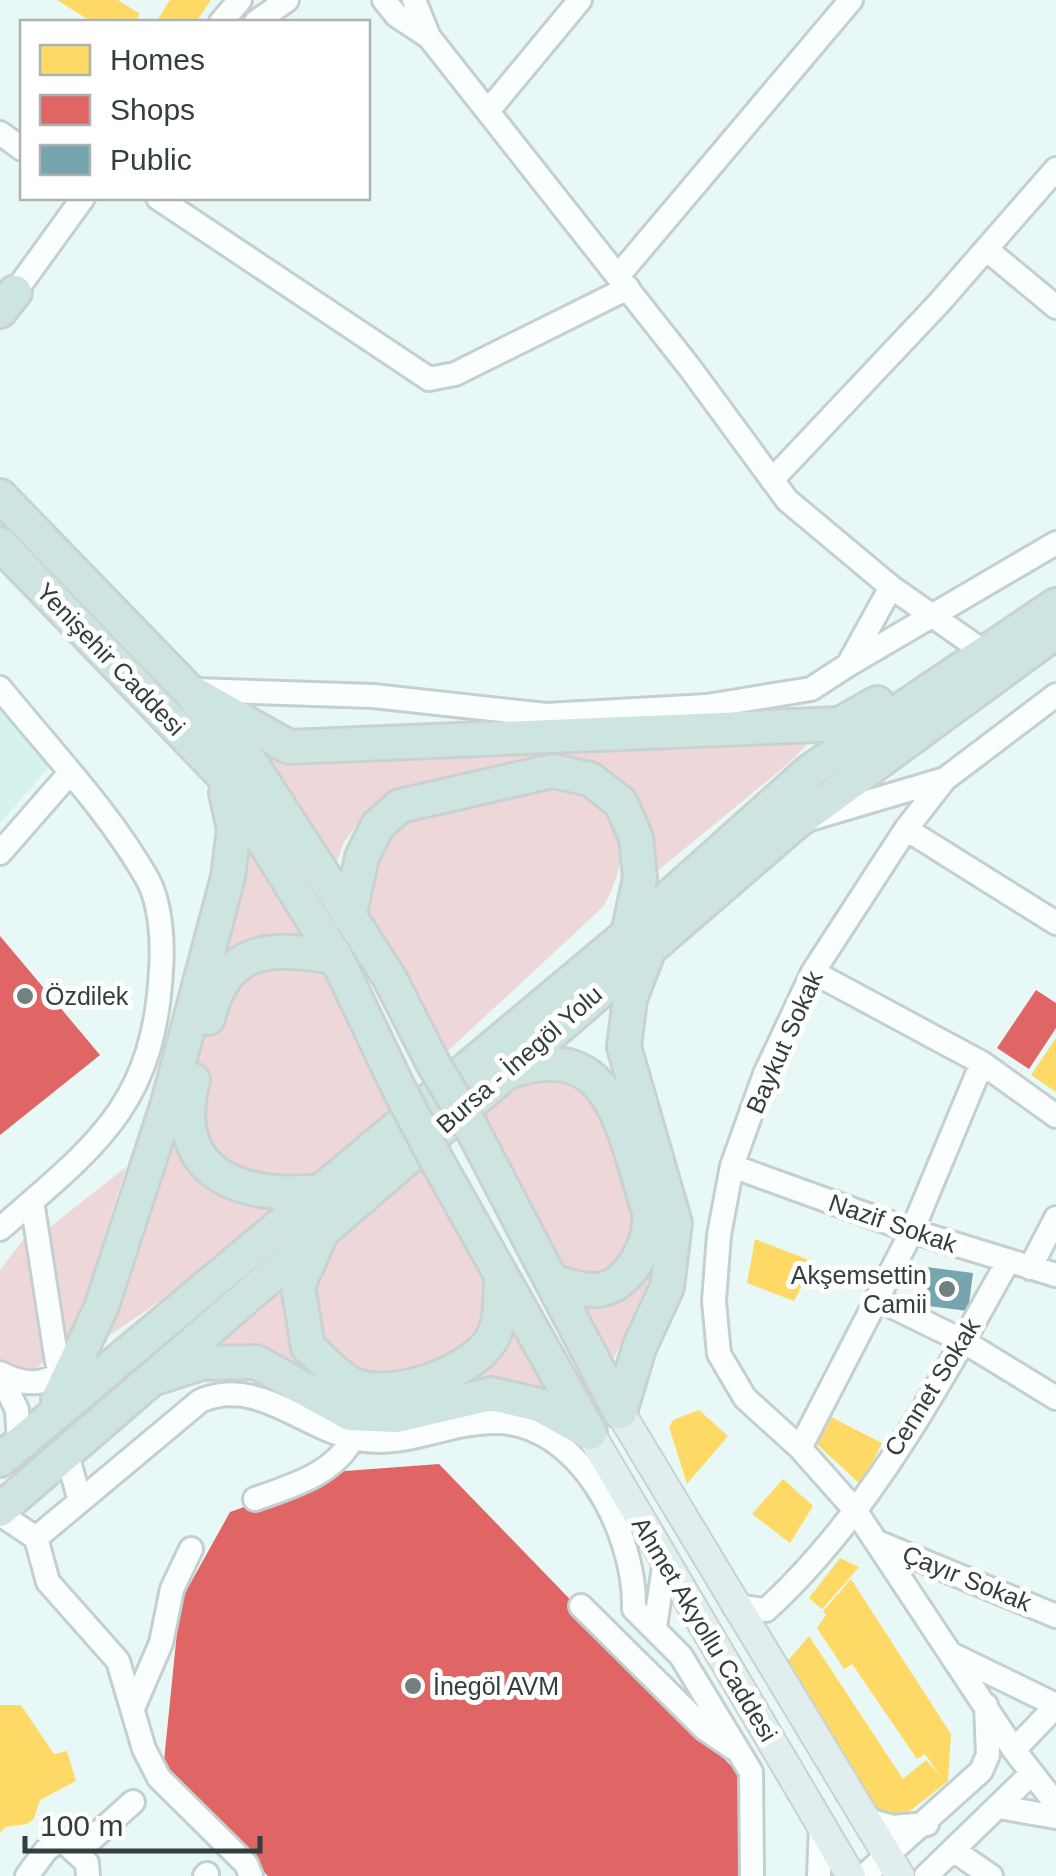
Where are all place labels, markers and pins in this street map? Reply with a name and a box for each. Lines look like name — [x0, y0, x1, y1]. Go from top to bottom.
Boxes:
place label: Özdilek — [45, 982, 129, 1010]
marker: Özdilek — [14, 985, 36, 1007]
place label: Akşemsettin Camii — [791, 1261, 927, 1318]
marker: Akşemsettin Camii — [936, 1278, 958, 1300]
place label: İnegöl AVM — [433, 1672, 559, 1700]
marker: İnegöl AVM — [402, 1675, 424, 1697]

